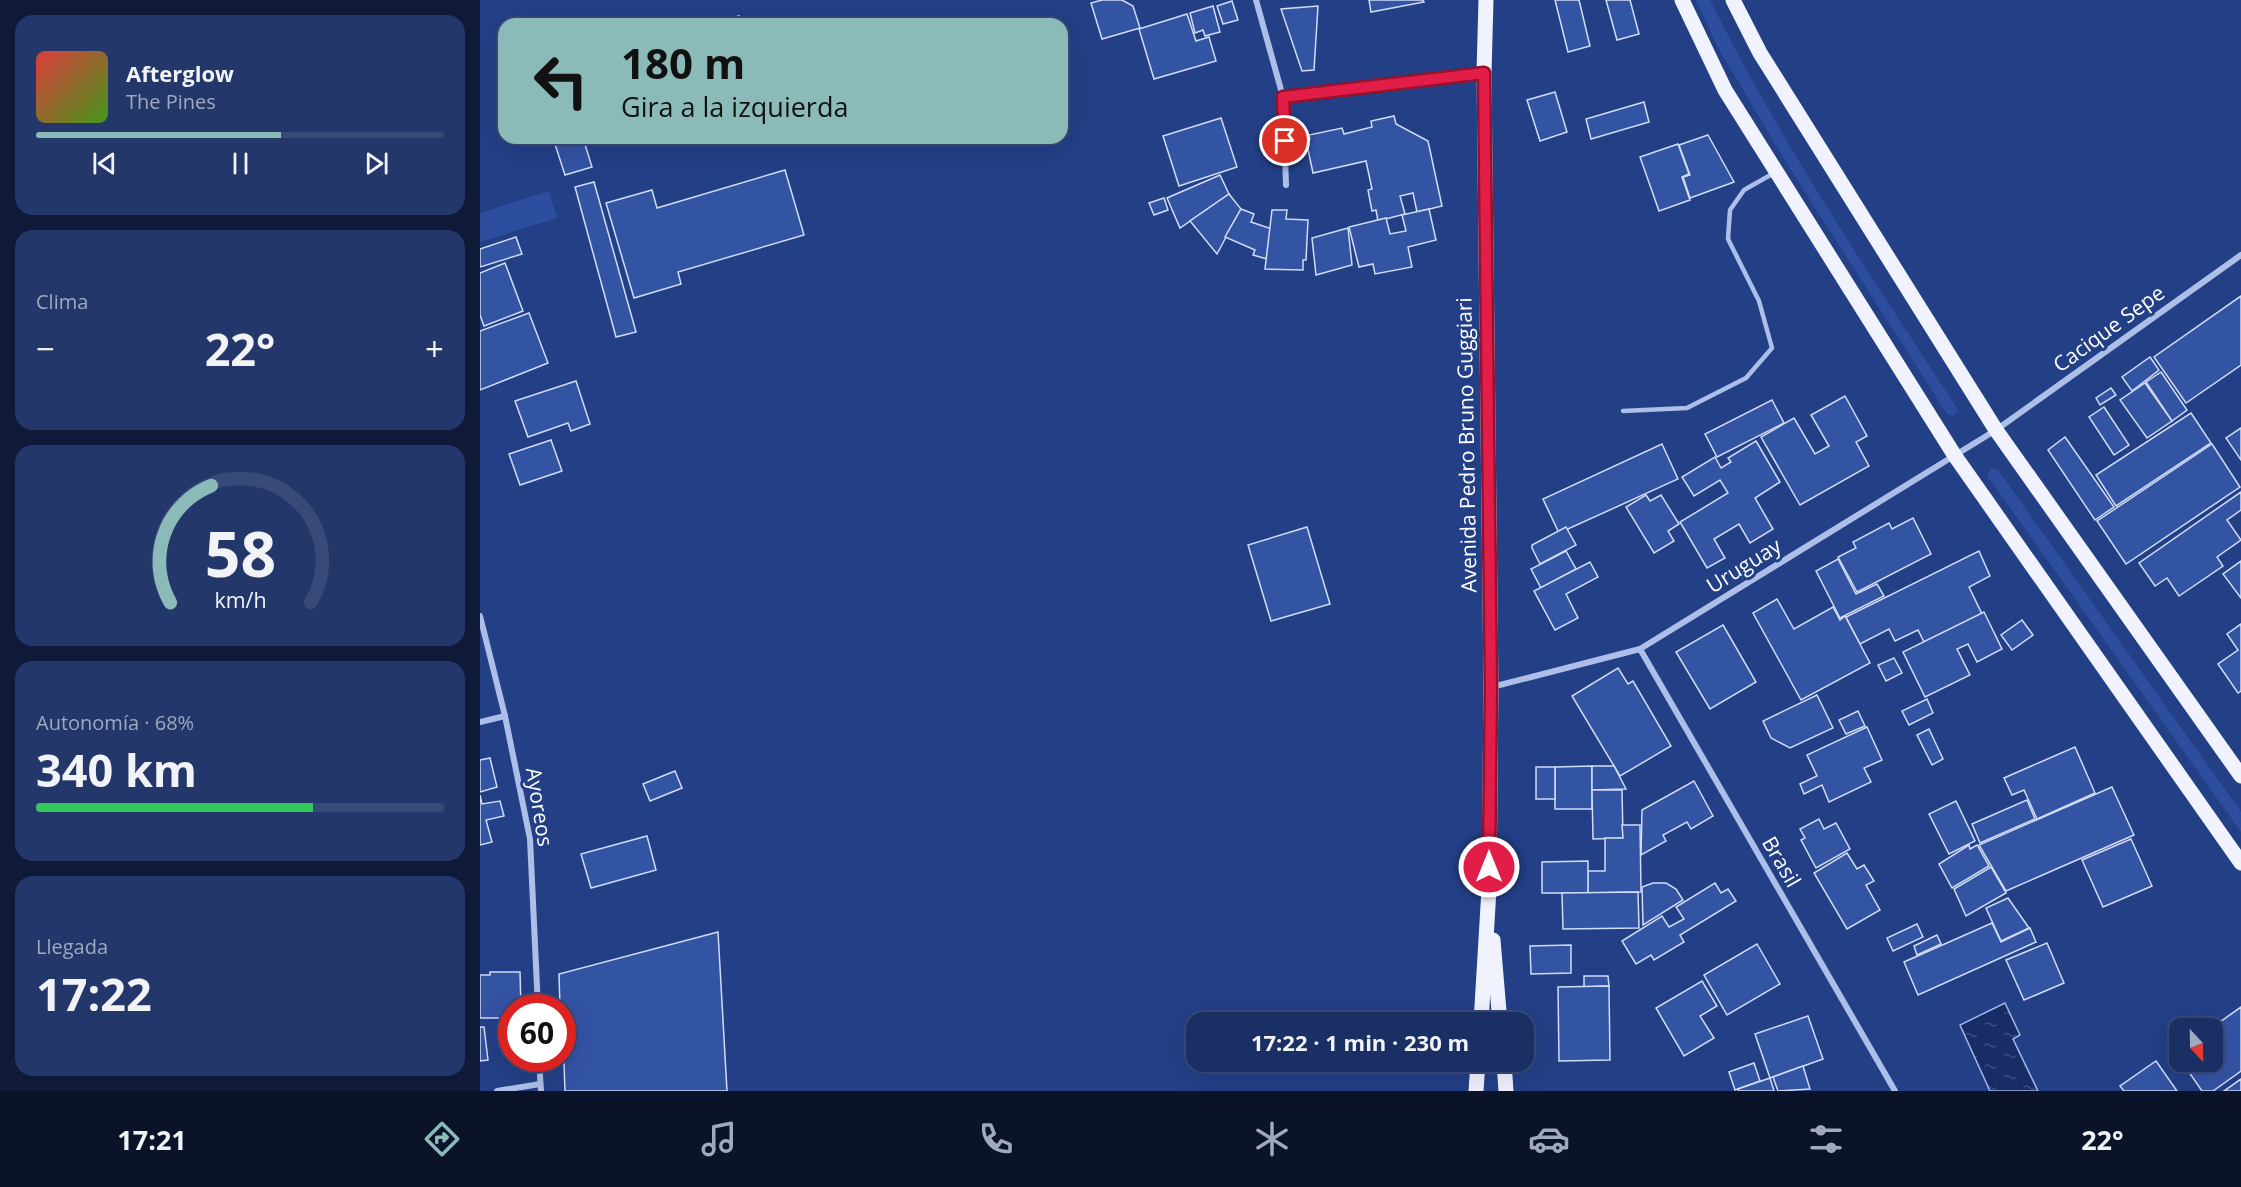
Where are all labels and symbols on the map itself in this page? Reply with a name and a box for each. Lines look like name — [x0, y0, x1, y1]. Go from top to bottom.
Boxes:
pin — [1259, 115, 1310, 166]
street label: Cacique Sepe — [2047, 278, 2170, 378]
street label: Avenida Pedro Bruno Guggiari — [1449, 297, 1483, 593]
street label: Uruguay — [1701, 531, 1787, 599]
street label: Ayoreos — [520, 765, 560, 848]
street label: Brasil — [1756, 831, 1808, 892]
position arrow — [1457, 835, 1521, 899]
speed limit sign: 60 — [498, 994, 576, 1072]
north arrow — [2169, 1018, 2223, 1072]

